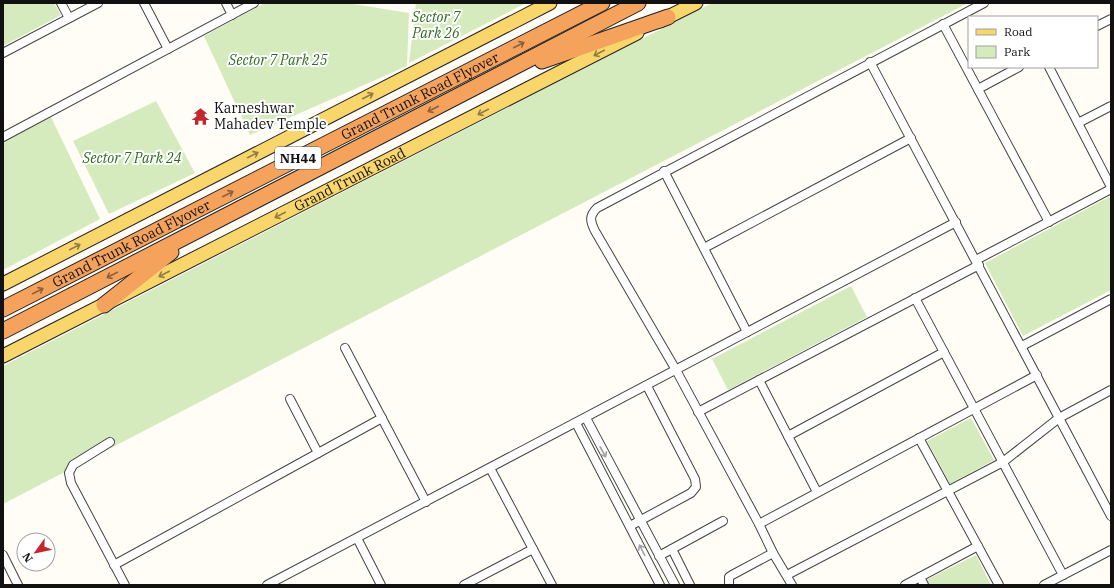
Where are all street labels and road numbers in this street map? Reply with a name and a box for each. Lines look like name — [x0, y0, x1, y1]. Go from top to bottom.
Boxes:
street label: Grand Trunk Road Flyover — [338, 48, 502, 144]
street label: Grand Trunk Road — [291, 143, 409, 215]
road number: NH44 — [275, 147, 321, 169]
street label: Grand Trunk Road Flyover — [49, 195, 214, 291]

